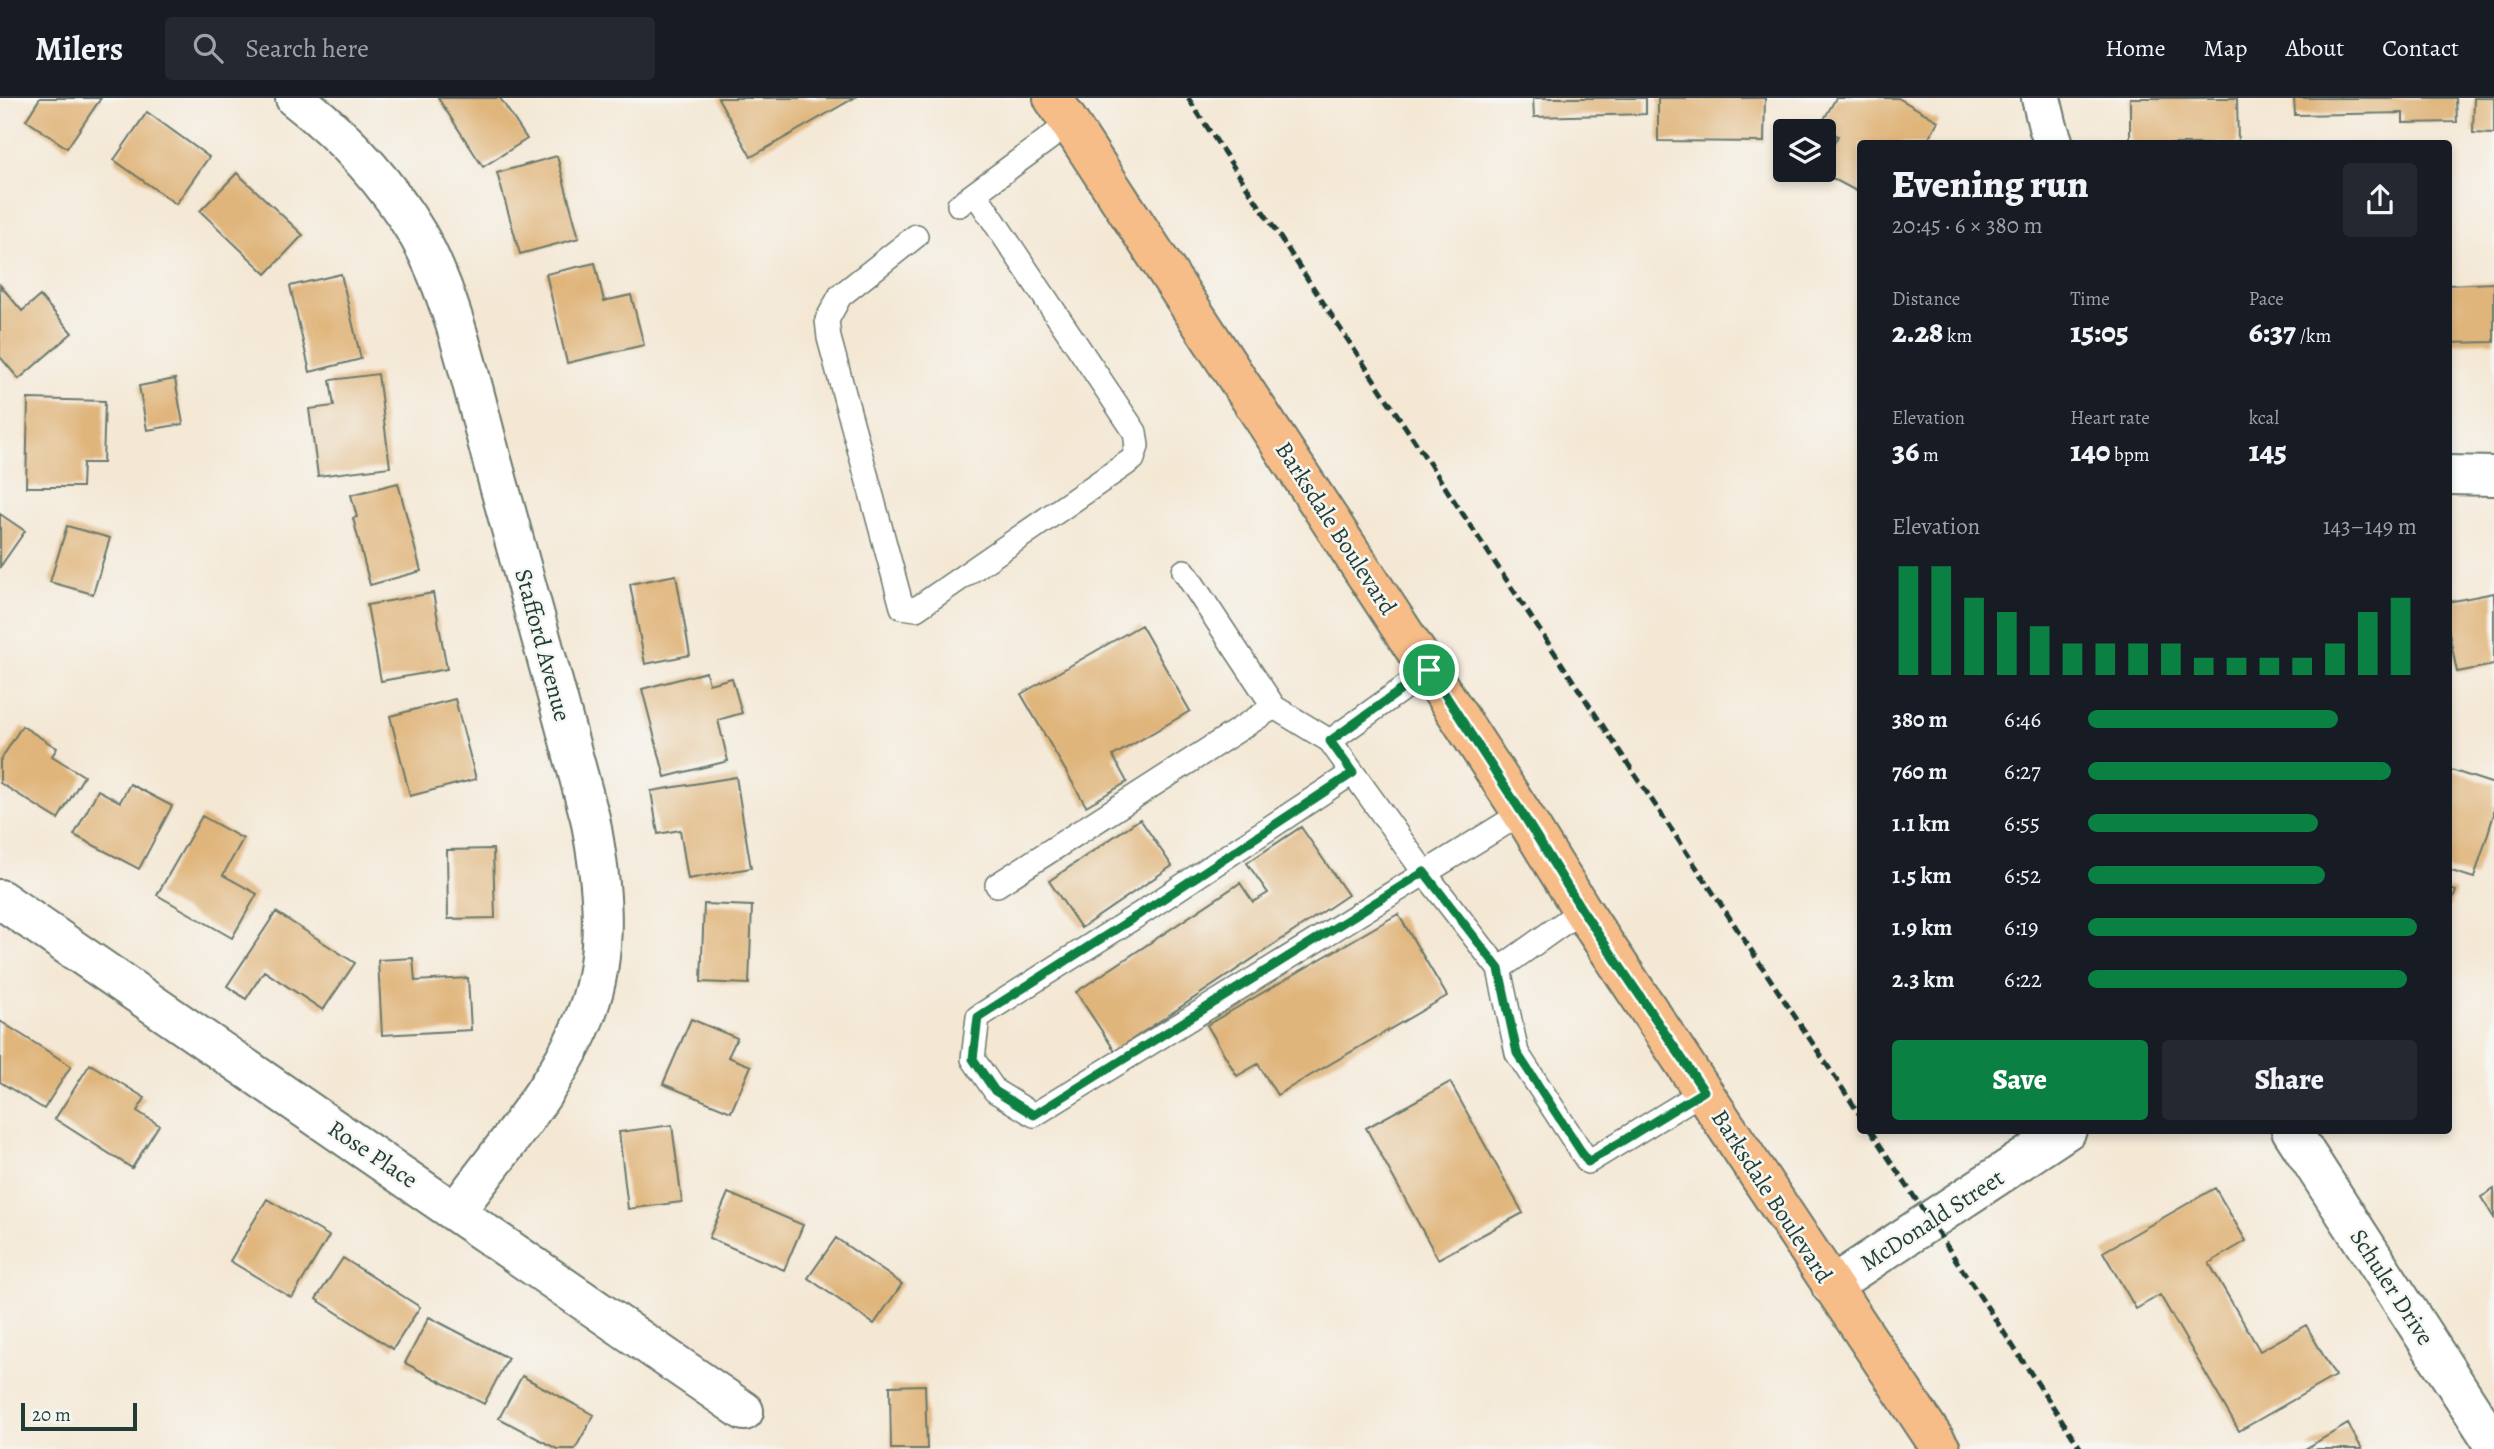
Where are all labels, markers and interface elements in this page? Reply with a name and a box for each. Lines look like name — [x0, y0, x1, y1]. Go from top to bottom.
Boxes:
search box — [165, 17, 655, 80]
text: Milers — [35, 26, 123, 71]
icon: search — [189, 29, 227, 67]
text: Search here — [245, 31, 369, 66]
text: Home — [2105, 32, 2166, 64]
text: Map — [2204, 32, 2248, 64]
text: About — [2286, 32, 2344, 64]
text: Contact — [2382, 32, 2459, 64]
map controls — [1773, 119, 1836, 182]
button: layers — [1773, 119, 1836, 182]
text: Evening run — [1892, 158, 2089, 210]
button: share — [2343, 163, 2417, 237]
text: 20:45 · 6 × 380 m — [1892, 210, 2043, 241]
text: Distance — [1892, 286, 1960, 312]
text: Time — [2070, 286, 2110, 312]
text: Pace — [2249, 286, 2284, 312]
text: 2.28 — [1892, 312, 1943, 352]
text: 15:05 — [2070, 312, 2129, 352]
text: 6:37 — [2249, 312, 2296, 352]
text: km — [1943, 323, 1972, 349]
text: /km — [2296, 323, 2331, 349]
text: Elevation — [1892, 405, 1965, 431]
text: Heart rate — [2070, 405, 2150, 431]
text: kcal — [2249, 405, 2279, 431]
text: 36 — [1892, 431, 1919, 471]
text: 140 — [2070, 431, 2110, 471]
text: 145 — [2249, 431, 2287, 471]
street label: Barksdale Boulevard — [1268, 435, 1404, 621]
text: m — [1919, 442, 1939, 468]
text: bpm — [2110, 442, 2150, 468]
text: Elevation — [1892, 511, 1980, 542]
text: 143–149 m — [2323, 511, 2417, 542]
street label: Stafford Avenue — [507, 565, 579, 725]
pin — [1399, 640, 1459, 700]
icon: arrive — [1410, 651, 1448, 689]
text: 380 m — [1892, 704, 1948, 735]
text: 6:46 — [2004, 704, 2041, 735]
text: 760 m — [1892, 756, 1947, 787]
text: 6:27 — [2004, 756, 2041, 787]
text: 1.1 km — [1892, 808, 1950, 839]
text: 6:55 — [2004, 808, 2040, 839]
text: 1.5 km — [1892, 860, 1952, 891]
text: 6:52 — [2004, 860, 2041, 891]
text: 1.9 km — [1892, 912, 1952, 943]
text: 6:19 — [2004, 912, 2038, 943]
text: 2.3 km — [1892, 964, 1955, 995]
text: 6:22 — [2004, 964, 2042, 995]
button: Save — [1892, 1040, 2148, 1120]
button: Share — [2162, 1040, 2417, 1120]
street label: Barksdale Boulevard — [1704, 1103, 1840, 1289]
street label: Rose Place — [322, 1112, 424, 1196]
street label: McDonald Street — [1854, 1162, 2010, 1278]
street label: Schuler Drive — [2342, 1223, 2442, 1351]
scale bar — [21, 1400, 136, 1432]
text: 20 m — [32, 1402, 71, 1428]

